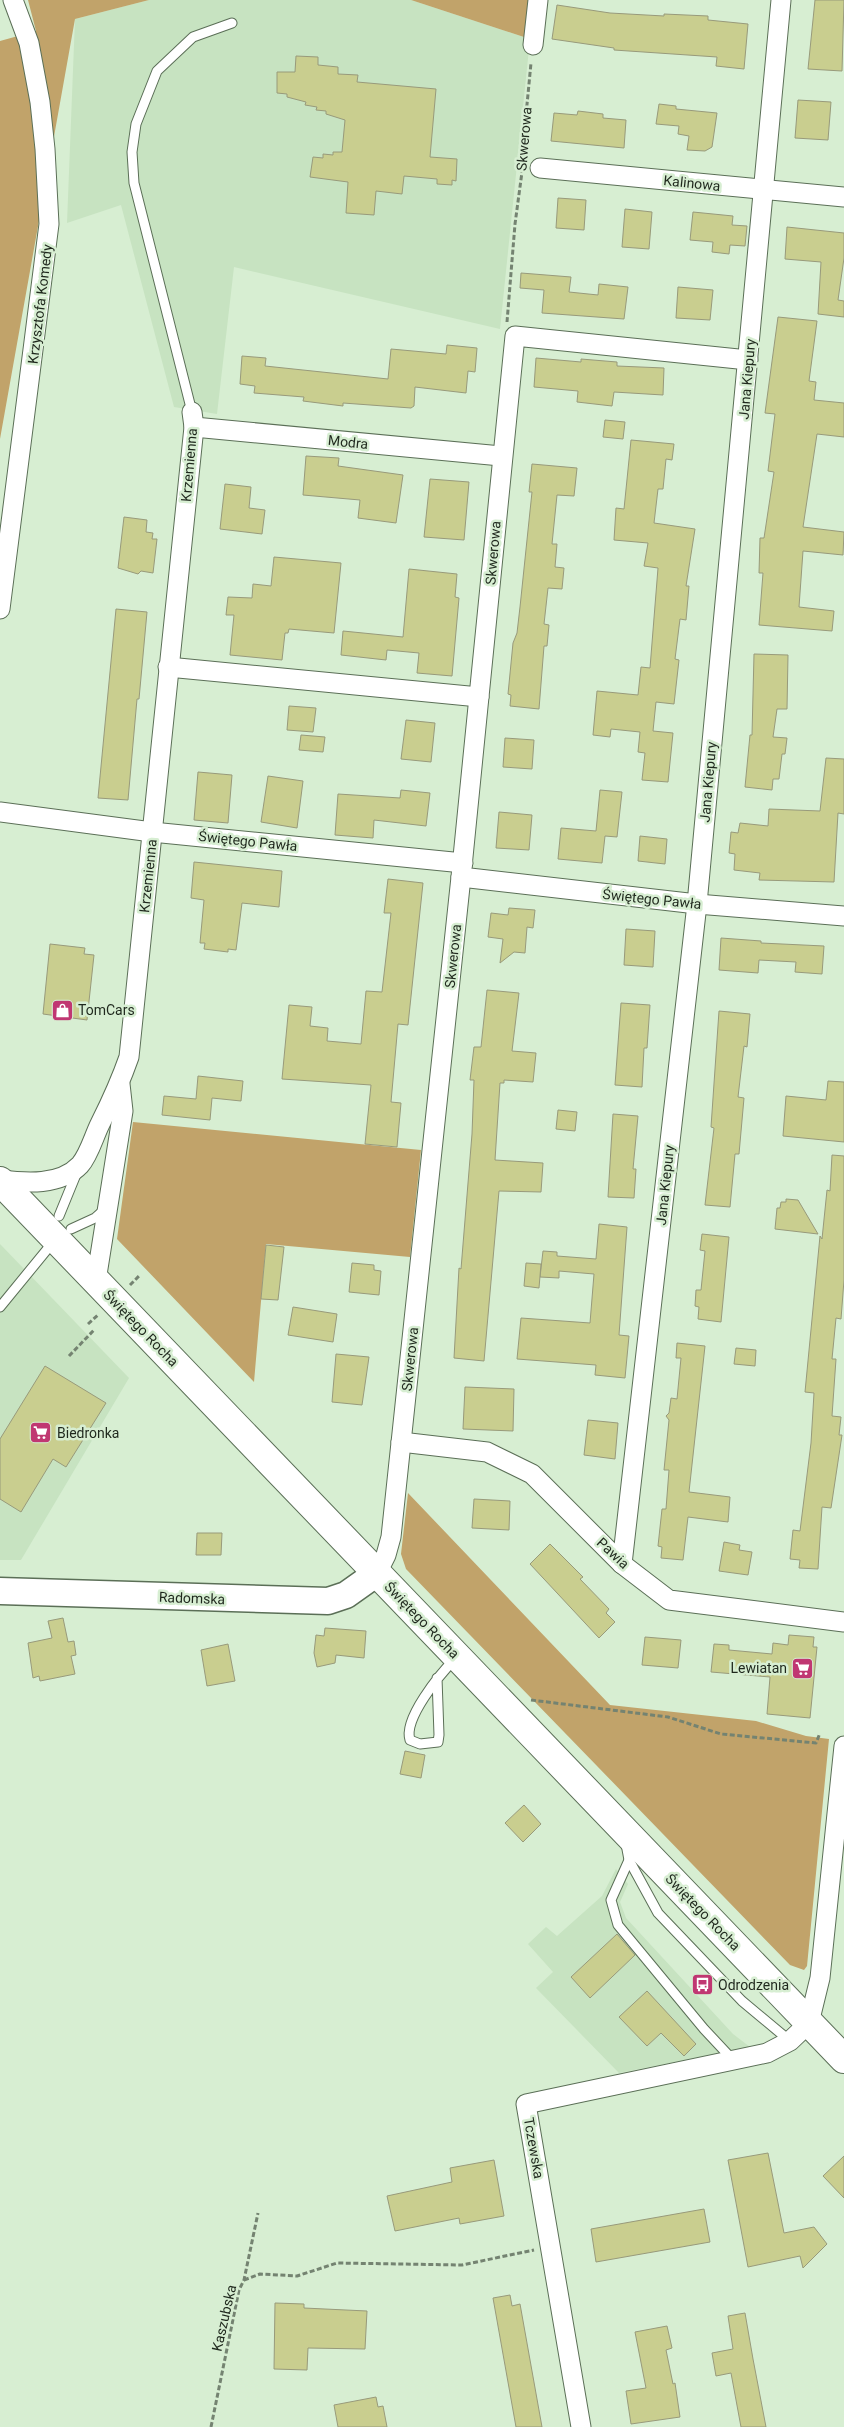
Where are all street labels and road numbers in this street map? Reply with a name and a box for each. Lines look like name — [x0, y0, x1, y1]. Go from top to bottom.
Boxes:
street label: Skwerowa — [513, 106, 535, 172]
street label: Kalinowa — [663, 172, 721, 194]
street label: Krzysztofa Komedy — [25, 243, 55, 365]
street label: Jana Kiepury — [736, 338, 759, 420]
street label: Krzemienna — [178, 427, 200, 503]
street label: Modra — [327, 432, 369, 452]
street label: Skwerowa — [482, 520, 504, 586]
street label: Jana Kiepury — [697, 741, 720, 823]
street label: Świętego Pawła — [198, 827, 298, 854]
street label: Krzemienna — [136, 838, 160, 914]
street label: Świętego Pawła — [602, 885, 702, 912]
street label: Skwerowa — [442, 923, 464, 989]
street label: Jana Kiepury — [653, 1144, 677, 1226]
street label: Świętego Rocha — [100, 1286, 182, 1370]
street label: Skwerowa — [399, 1326, 421, 1392]
street label: Pawia — [594, 1534, 632, 1572]
street label: Świętego Rocha — [381, 1578, 463, 1662]
street label: Radomska — [159, 1589, 225, 1607]
street label: Świętego Rocha — [662, 1870, 744, 1954]
street label: Tczewska — [521, 2116, 547, 2180]
street label: Kaszubska — [209, 2283, 239, 2353]

